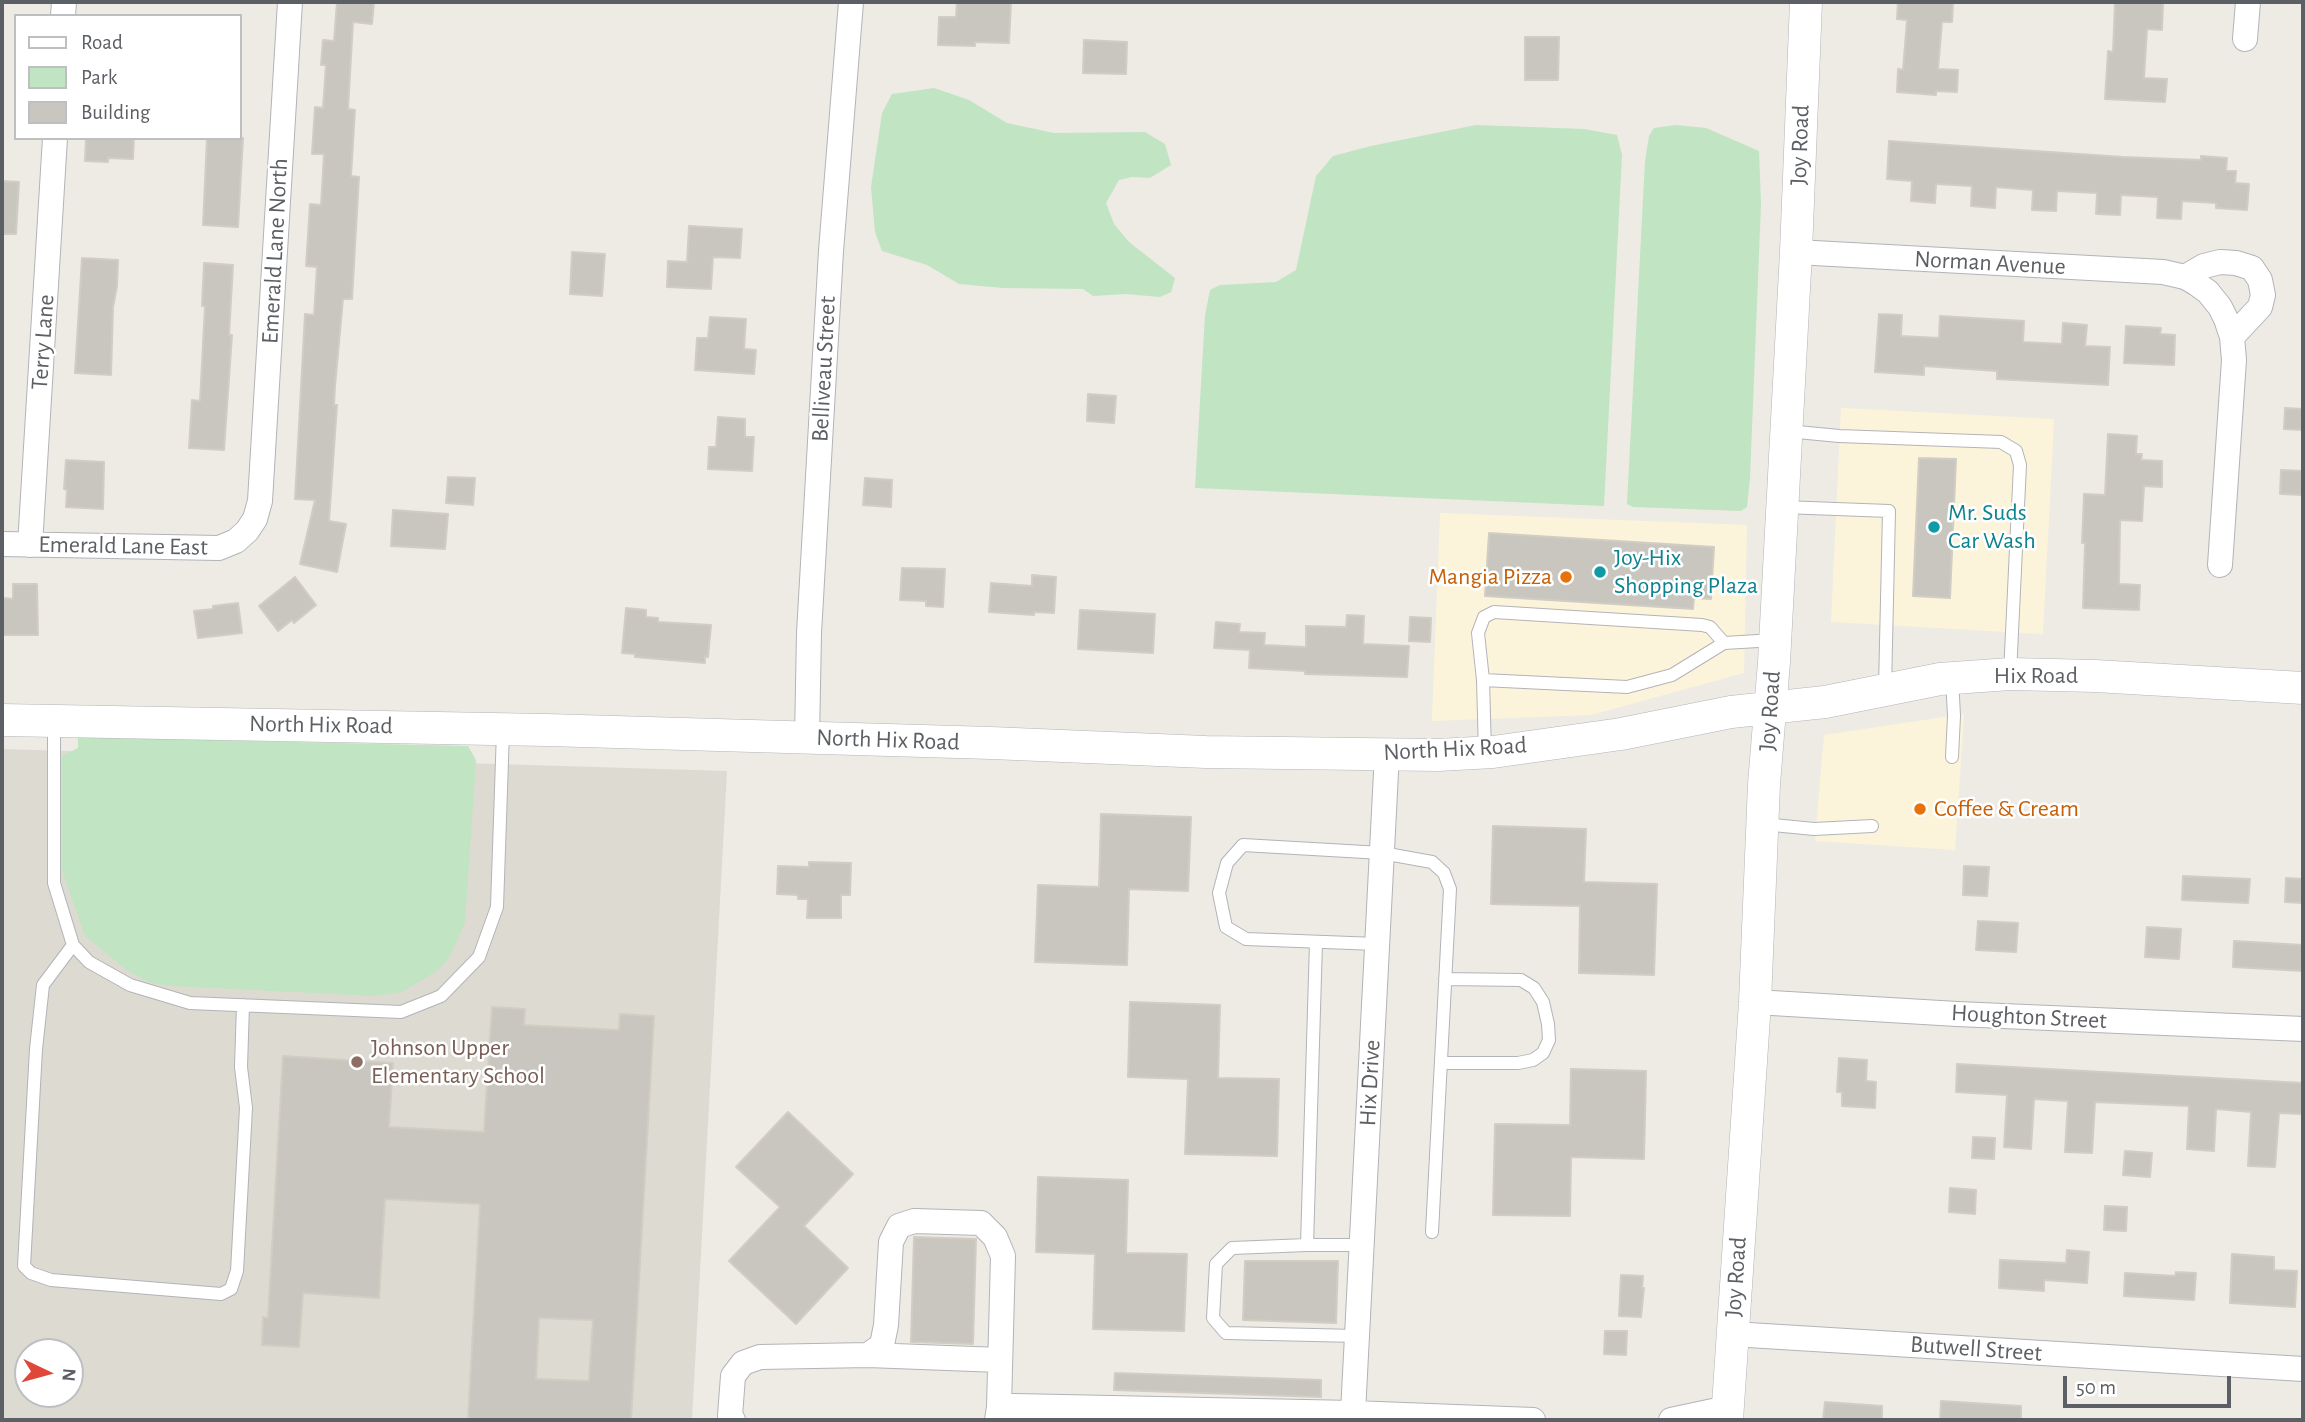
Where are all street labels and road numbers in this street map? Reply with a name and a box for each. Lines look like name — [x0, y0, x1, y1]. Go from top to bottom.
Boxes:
street label: Joy Road — [1784, 104, 1816, 186]
street label: Emerald Lane North — [256, 157, 294, 345]
street label: Norman Avenue — [1914, 245, 2066, 281]
street label: Terry Lane — [25, 293, 61, 391]
street label: Belliveau Street — [806, 295, 842, 443]
street label: Emerald Lane East — [38, 530, 208, 562]
street label: Hix Road — [1994, 662, 2078, 690]
street label: Joy Road — [1753, 670, 1787, 752]
street label: North Hix Road — [249, 709, 393, 741]
street label: North Hix Road — [816, 723, 960, 757]
street label: North Hix Road — [1383, 731, 1527, 767]
street label: Houghton Street — [1950, 999, 2108, 1035]
street label: Hix Drive — [1353, 1039, 1387, 1127]
street label: Joy Road — [1719, 1236, 1753, 1318]
street label: Butwell Street — [1909, 1330, 2043, 1368]

